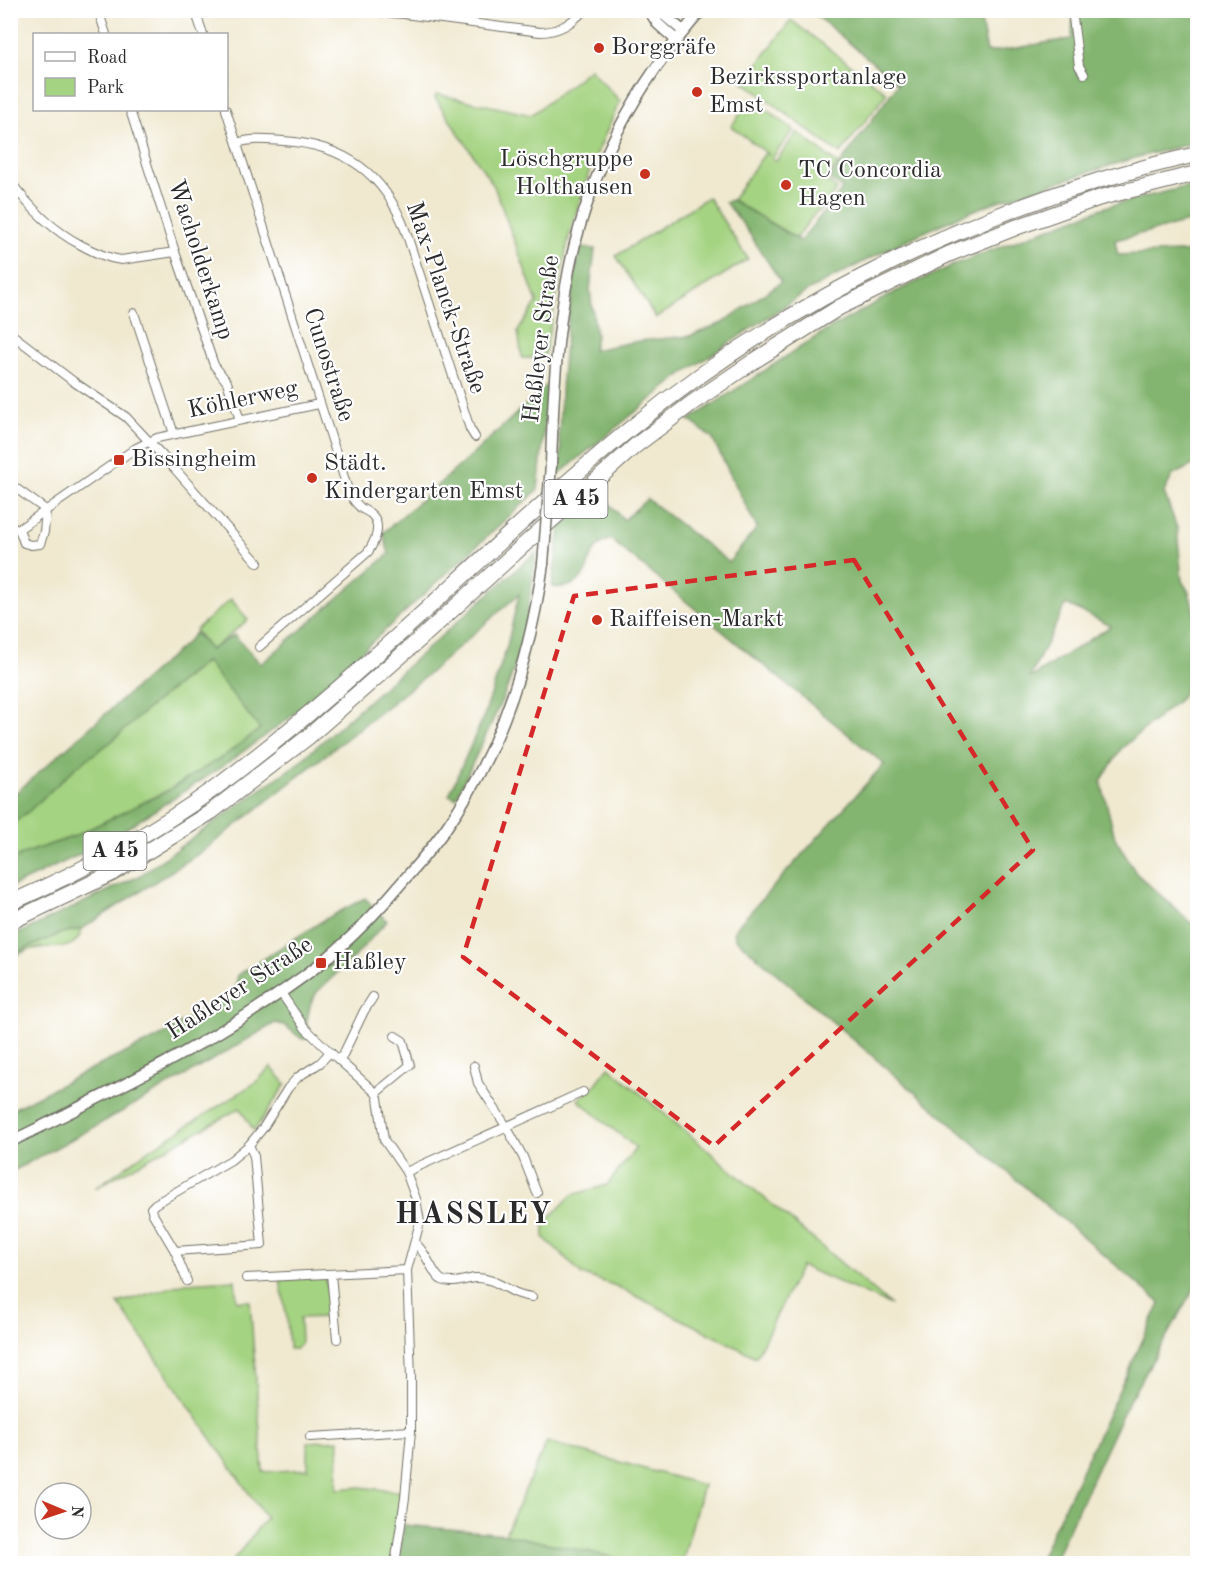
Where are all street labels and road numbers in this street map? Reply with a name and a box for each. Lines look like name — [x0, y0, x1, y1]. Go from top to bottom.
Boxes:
street label: Wacholderkamp — [163, 177, 237, 343]
street label: Max-Planck-Straße — [401, 199, 489, 397]
street label: Haßleyer Straße — [520, 254, 564, 424]
street label: Cunostraße — [298, 305, 358, 425]
street label: Köhlerweg — [186, 377, 300, 423]
road number: A 45 — [544, 480, 608, 518]
road number: A 45 — [84, 832, 146, 870]
street label: Haßleyer Straße — [163, 933, 317, 1045]

